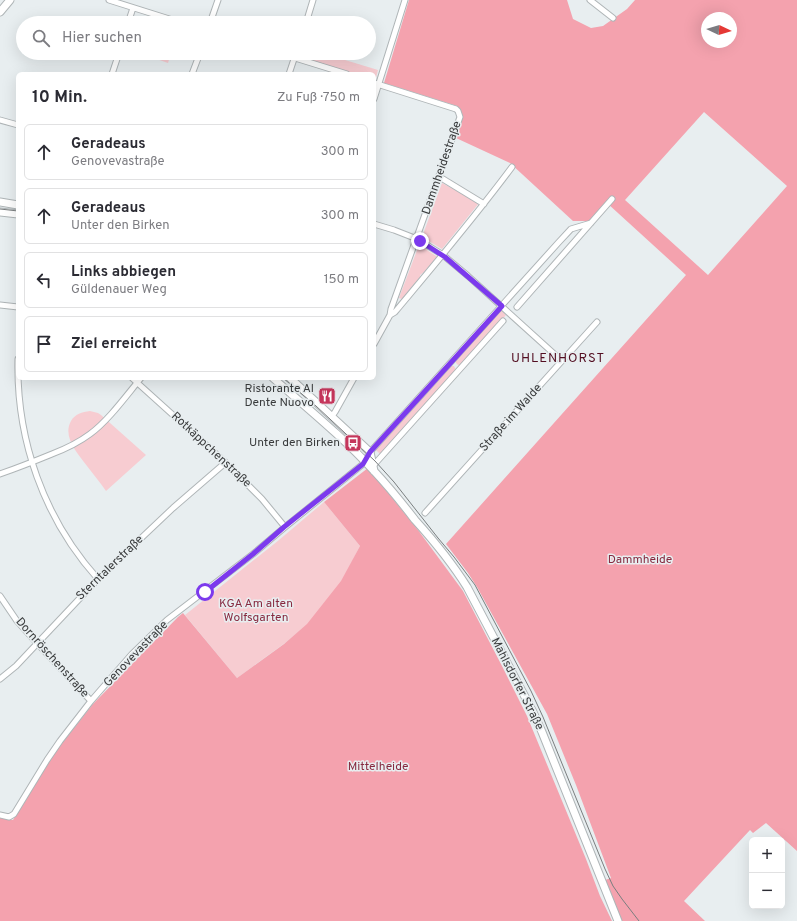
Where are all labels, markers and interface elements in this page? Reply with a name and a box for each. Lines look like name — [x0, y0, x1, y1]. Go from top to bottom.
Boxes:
north arrow — [701, 12, 737, 48]
search box — [16, 16, 376, 60]
icon: search — [30, 27, 52, 49]
text: Hier suchen — [62, 29, 142, 48]
text: 10 Min. — [32, 87, 87, 109]
text: Zu Fuß · 750 m — [277, 90, 360, 106]
street label: Dammheidestraße — [419, 119, 465, 217]
text: Geradeaus — [71, 135, 146, 154]
icon: ahead — [33, 141, 55, 163]
text: 300 m — [321, 144, 359, 160]
text: Genovevastraße — [71, 154, 165, 170]
text: Geradeaus — [71, 199, 146, 218]
icon: ahead — [33, 205, 55, 227]
text: 300 m — [321, 208, 359, 224]
text: Unter den Birken — [71, 218, 170, 234]
route end — [411, 232, 429, 250]
text: Links abbiegen — [71, 263, 176, 282]
icon: left — [33, 269, 55, 291]
text: 150 m — [324, 272, 359, 288]
text: Güldenauer Weg — [71, 282, 167, 298]
icon: arrive — [33, 333, 55, 355]
text: Ziel erreicht — [71, 335, 157, 354]
district label: UHLENHORST — [511, 351, 605, 367]
place label: Ristorante Al Dente Nuovo — [244, 381, 314, 411]
street label: Straße im Walde — [476, 381, 546, 455]
restaurant icon: Ristorante Al Dente Nuovo — [317, 386, 337, 406]
street label: Rotkäppchenstraße — [167, 409, 255, 491]
bus stop icon: Unter den Birken — [343, 433, 363, 453]
place label: Unter den Birken — [249, 435, 340, 451]
street label: Sterntalerstraße — [73, 532, 147, 604]
park label: Dammheide — [608, 552, 672, 568]
route start — [196, 583, 214, 601]
park label: KGA Am alten Wolfsgarten — [219, 596, 293, 626]
street label: Dornröschenstraße — [12, 615, 92, 701]
street label: Genovevastraße — [100, 617, 172, 691]
street label: Mahlsdorfer Straße — [487, 635, 547, 733]
park label: Mittelheide — [348, 759, 408, 775]
map controls — [749, 837, 785, 909]
button: + — [749, 837, 785, 873]
button: − — [749, 873, 785, 909]

